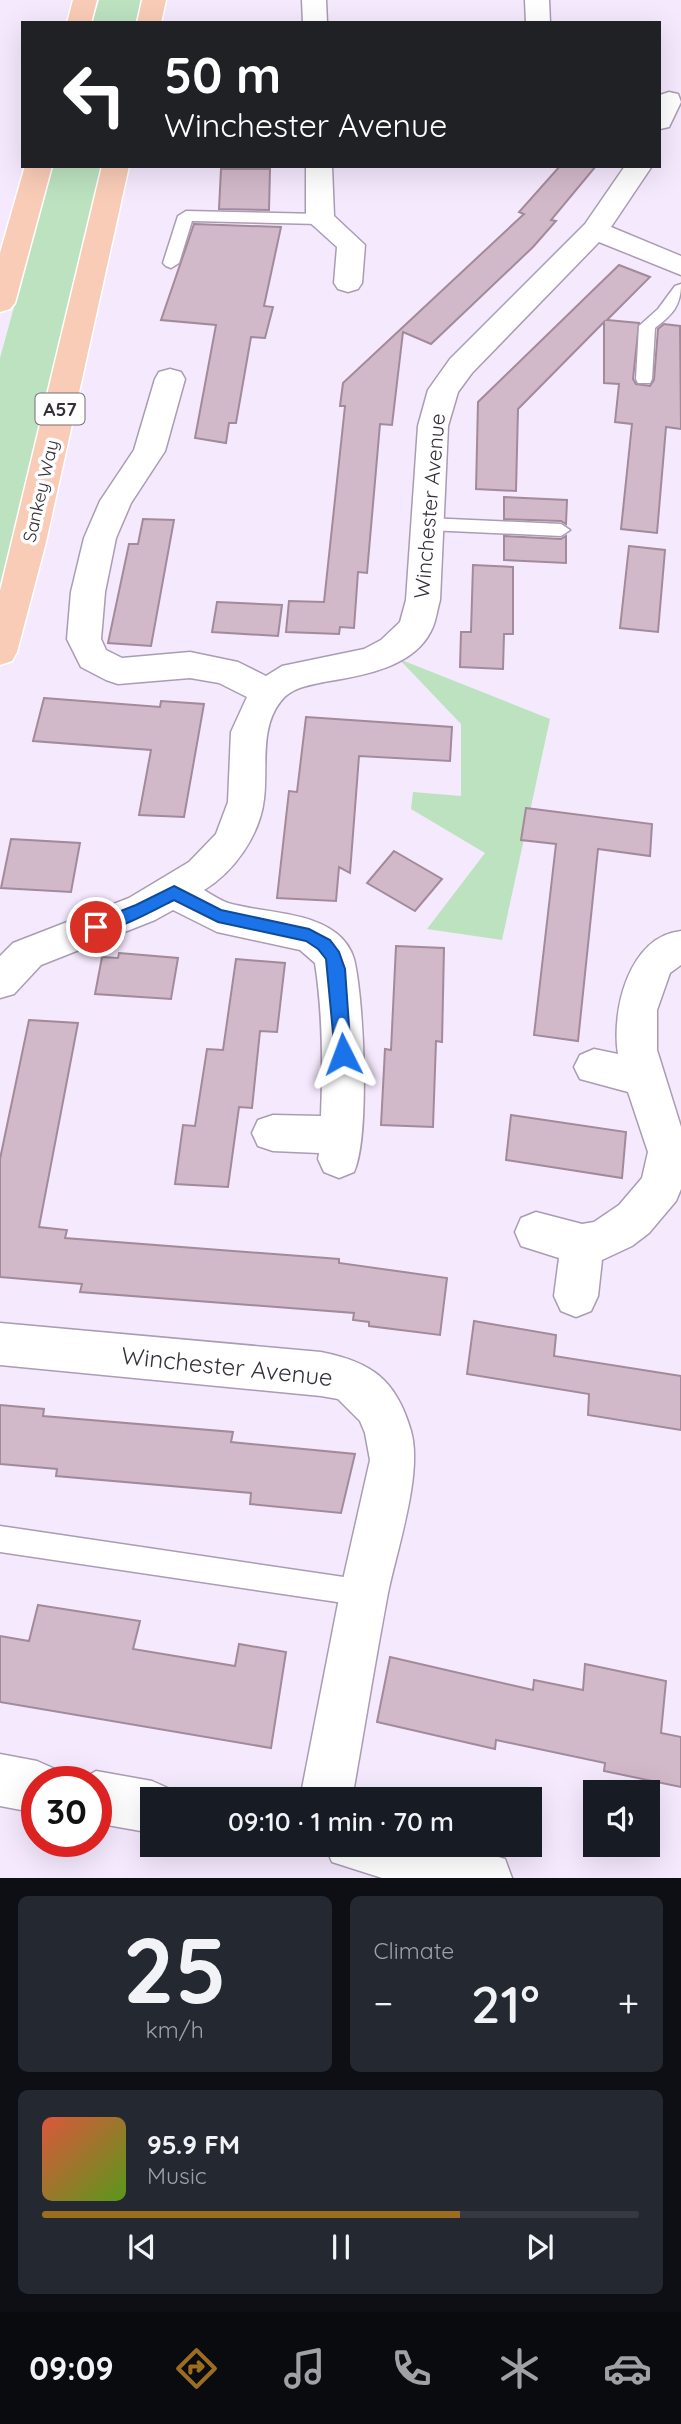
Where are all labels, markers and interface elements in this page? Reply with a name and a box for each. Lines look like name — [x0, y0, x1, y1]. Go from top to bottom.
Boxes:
text: 50 m — [164, 44, 281, 105]
icon: left — [49, 49, 140, 140]
text: Winchester Avenue — [164, 105, 447, 145]
road number: A57 — [36, 394, 84, 424]
street label: Winchester Avenue — [408, 412, 450, 600]
street label: Sankey Way — [18, 438, 63, 544]
pin — [66, 897, 126, 957]
icon: arrive — [77, 908, 115, 946]
position arrow — [306, 1017, 380, 1091]
street label: Winchester Avenue — [120, 1340, 334, 1392]
speed limit sign: 30 — [21, 1766, 112, 1857]
map controls — [583, 1780, 660, 1857]
button: sound — [583, 1780, 660, 1857]
text: 09:10 · 1 min · 70 m — [228, 1805, 454, 1838]
text: 25 — [123, 1912, 227, 2026]
text: Climate — [374, 1936, 454, 1965]
text: 21° — [471, 1971, 540, 2036]
text: − — [374, 1979, 393, 2027]
text: + — [618, 1979, 639, 2027]
text: km/h — [146, 2015, 204, 2044]
text: 95.9 FM — [147, 2128, 240, 2161]
text: Music — [147, 2161, 207, 2190]
icon: previous — [123, 2228, 161, 2266]
icon: pause — [322, 2228, 360, 2266]
icon: next — [521, 2228, 559, 2266]
icon: directions — [172, 2344, 221, 2393]
icon: music — [280, 2344, 329, 2393]
icon: phone — [387, 2344, 436, 2393]
icon: climate — [495, 2344, 544, 2393]
icon: car — [603, 2344, 652, 2393]
text: 09:09 — [29, 2348, 114, 2388]

